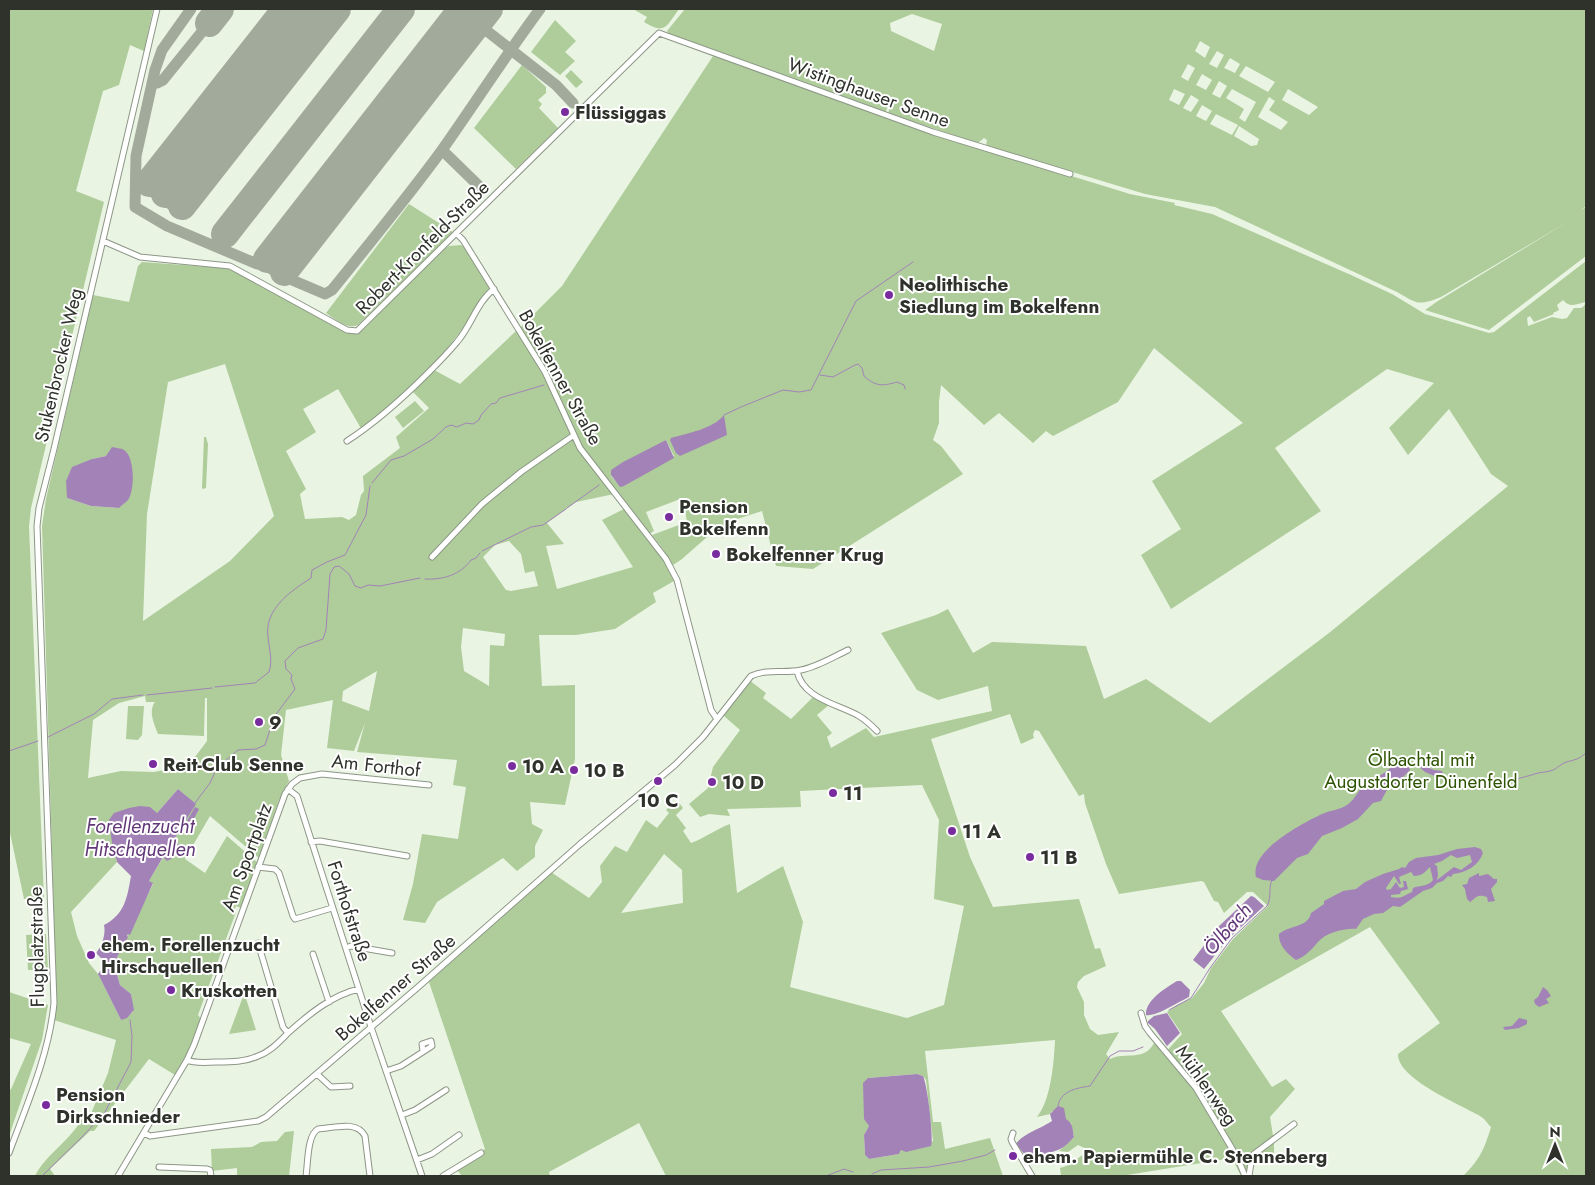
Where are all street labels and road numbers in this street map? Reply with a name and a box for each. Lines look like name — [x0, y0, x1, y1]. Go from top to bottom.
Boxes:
street label: Wistinghauser Senne — [784, 51, 954, 134]
street label: Robert-Kronfeld-Straße — [349, 174, 496, 320]
street label: Stukenbrocker Weg — [28, 285, 89, 445]
street label: Bokelfenner Straße — [512, 304, 609, 450]
street label: Am Forthof — [330, 747, 422, 784]
street label: Am Sportplatz — [214, 799, 279, 915]
street label: Forthofstraße — [321, 857, 379, 965]
street label: Flugplatzstraße — [22, 886, 51, 1008]
street label: Bokelfenner Straße — [329, 927, 462, 1047]
street label: Mühlenweg — [1169, 1040, 1244, 1131]

